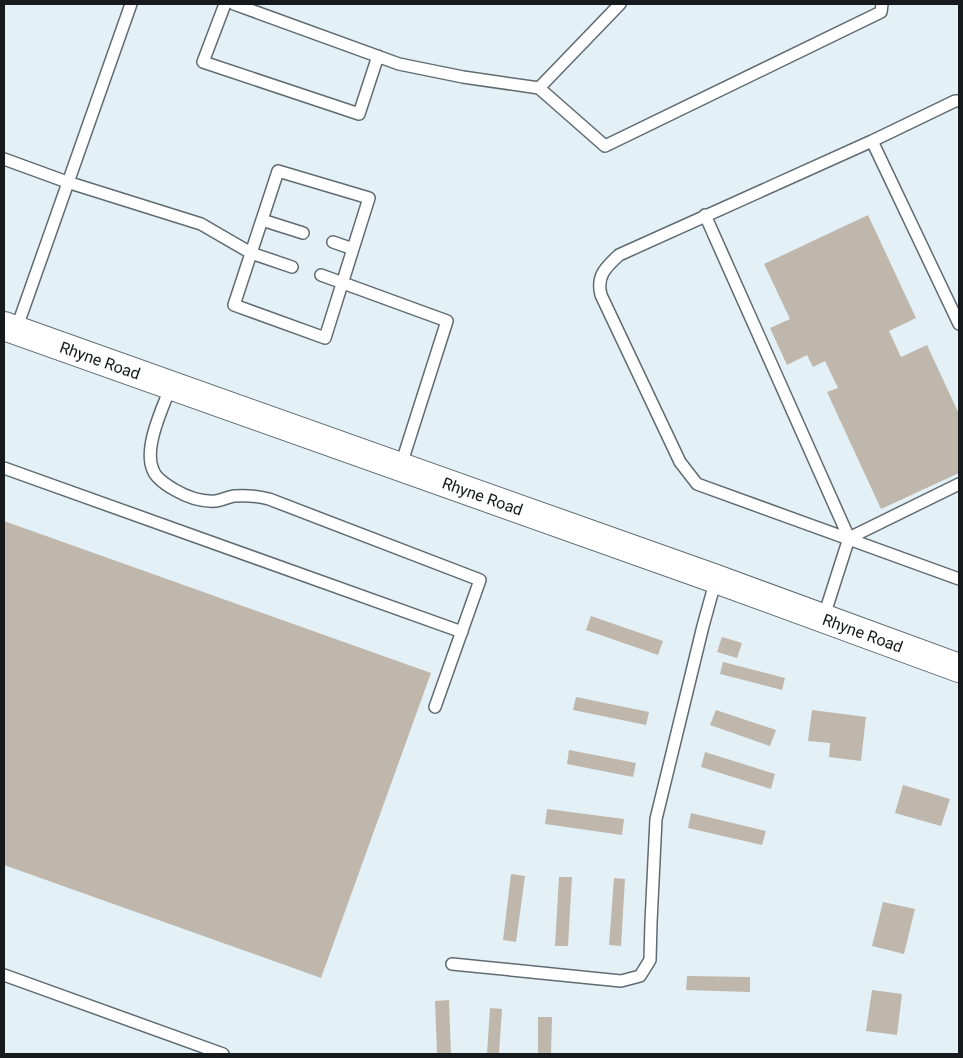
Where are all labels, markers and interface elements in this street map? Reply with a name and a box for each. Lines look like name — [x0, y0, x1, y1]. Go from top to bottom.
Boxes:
street label: Rhyne Road — [57, 337, 143, 383]
street label: Rhyne Road — [440, 473, 526, 519]
street label: Rhyne Road — [820, 609, 906, 656]

